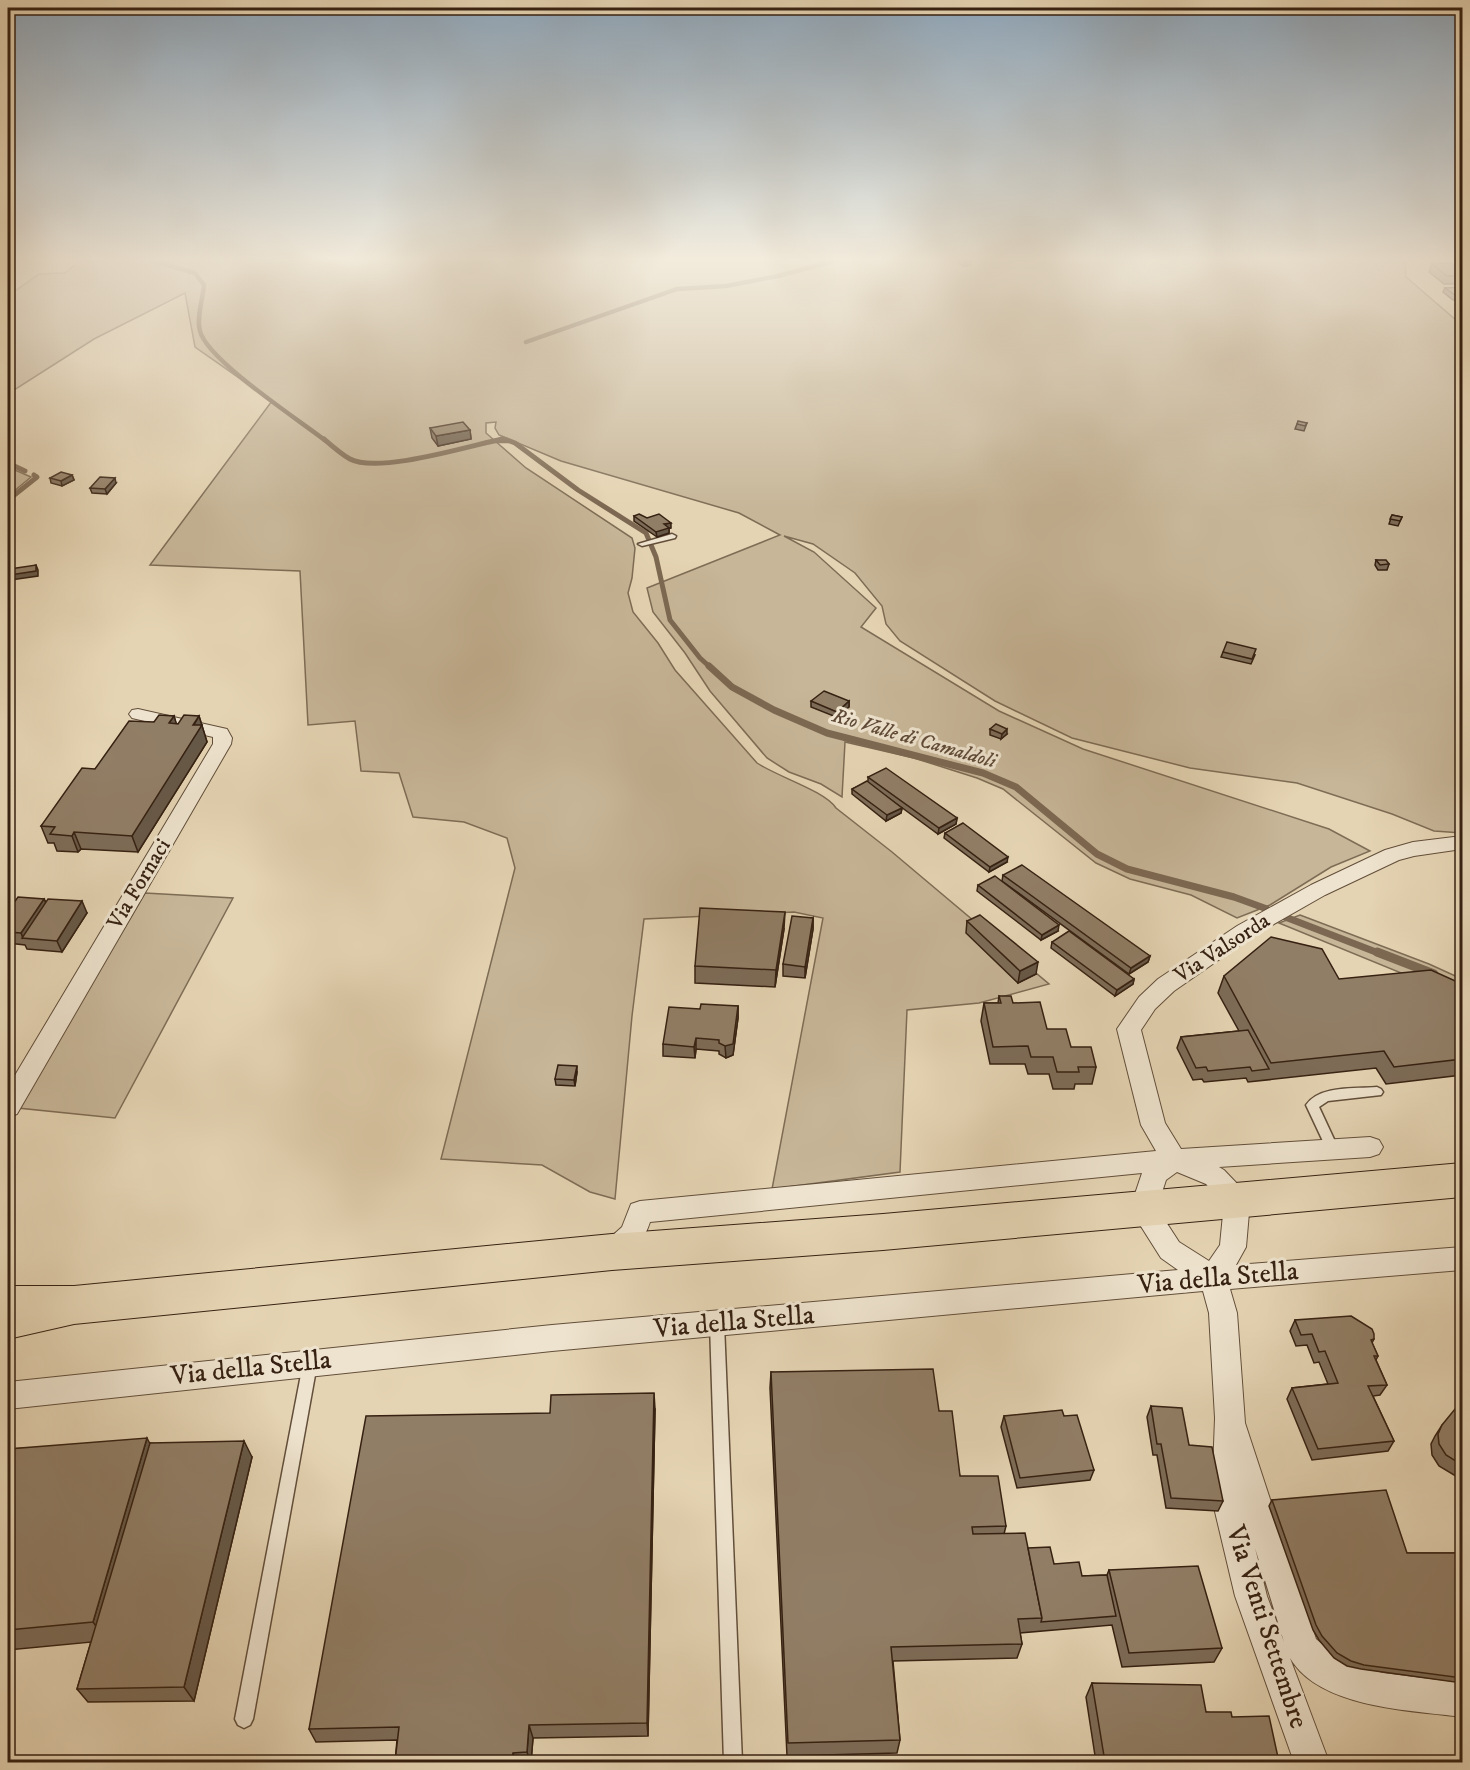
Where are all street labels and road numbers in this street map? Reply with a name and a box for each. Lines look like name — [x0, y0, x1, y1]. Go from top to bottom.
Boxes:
street label: Via Fornaci — [101, 834, 177, 935]
street label: Via Valsorda — [1168, 907, 1275, 989]
street label: Via della Stella — [1135, 1254, 1300, 1302]
street label: Via della Stella — [651, 1298, 816, 1346]
street label: Via della Stella — [168, 1343, 333, 1393]
street label: Via Venti Settembre — [1218, 1520, 1316, 1733]

